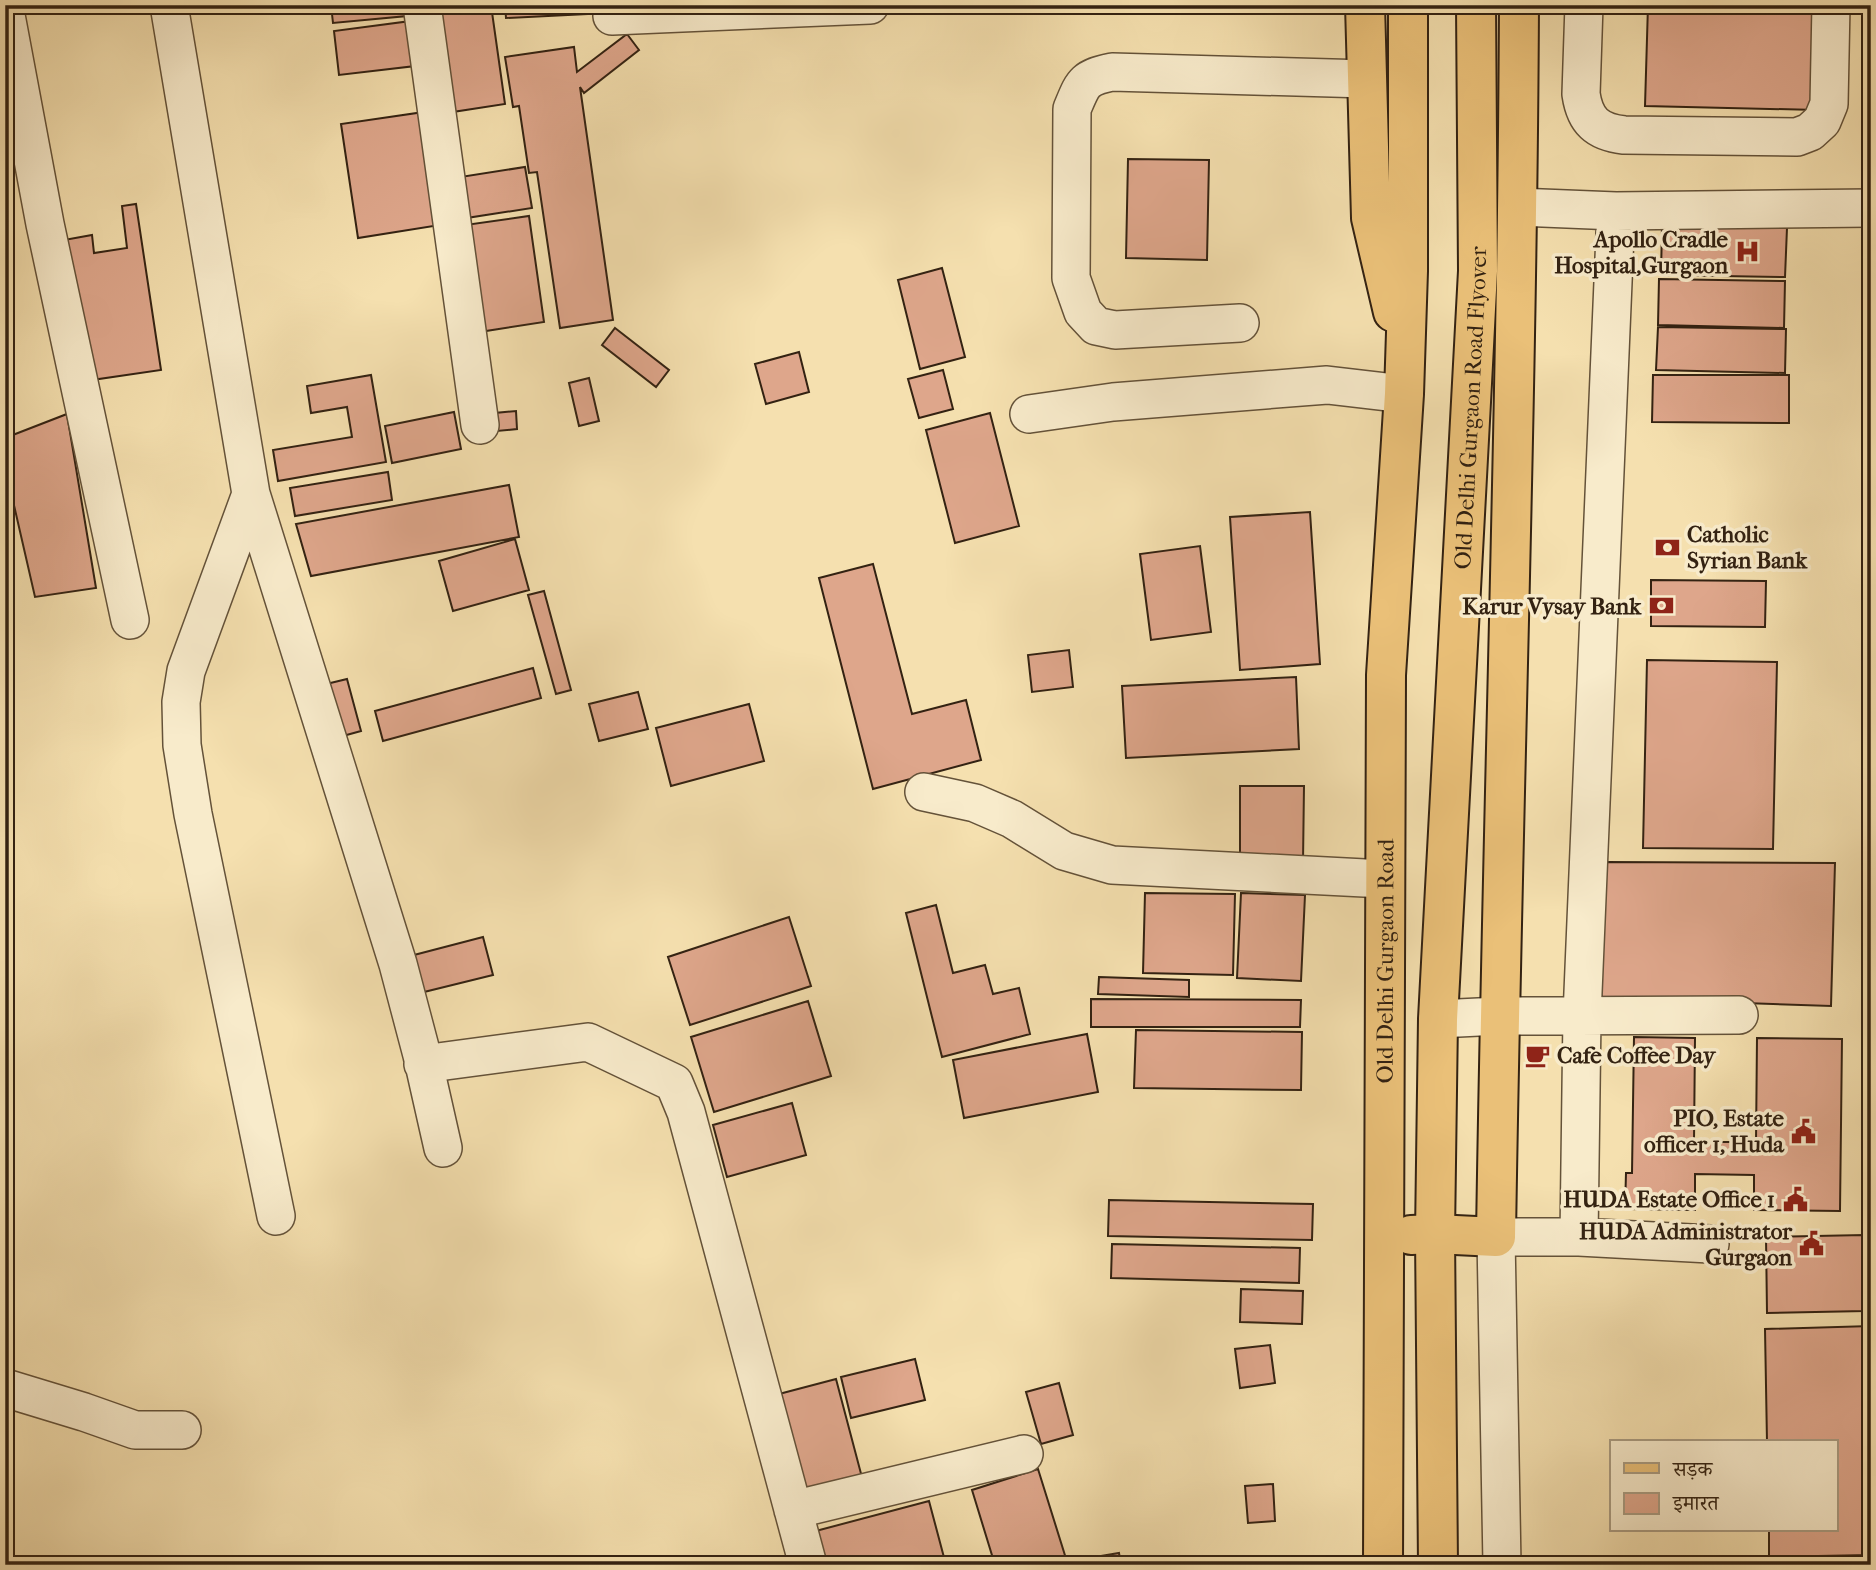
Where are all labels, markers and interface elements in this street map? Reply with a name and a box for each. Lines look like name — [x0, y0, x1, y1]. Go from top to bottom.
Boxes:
place label: Apollo Cradle Hospital,Gurgaon — [1554, 226, 1729, 279]
hospital icon: Apollo Cradle Hospital,Gurgaon — [1734, 238, 1762, 266]
street label: Old Delhi Gurgaon Road Flyover — [1449, 246, 1492, 570]
place label: Catholic Syrian Bank — [1687, 521, 1808, 574]
bank icon: Catholic Syrian Bank — [1653, 533, 1681, 561]
bank icon: Karur Vysay Bank — [1647, 592, 1675, 620]
place label: Karur Vysay Bank — [1462, 593, 1642, 620]
street label: Old Delhi Gurgaon Road — [1372, 838, 1399, 1083]
cafe icon: Cafe Coffee Day — [1523, 1041, 1551, 1069]
place label: Cafe Coffee Day — [1557, 1042, 1717, 1069]
place label: PIO, Estate officer 1, Huda — [1644, 1105, 1785, 1158]
public building icon: PIO, Estate officer 1, Huda — [1790, 1117, 1818, 1145]
public building icon: HUDA Estate Office 1 — [1781, 1185, 1809, 1213]
place label: HUDA Estate Office 1 — [1563, 1186, 1775, 1213]
place label: HUDA Administrator Gurgaon — [1579, 1218, 1793, 1271]
public building icon: HUDA Administrator Gurgaon — [1798, 1230, 1826, 1258]
legend — [1610, 1440, 1838, 1532]
text: सड़क — [1672, 1457, 1713, 1481]
text: इमारत — [1672, 1491, 1720, 1515]

